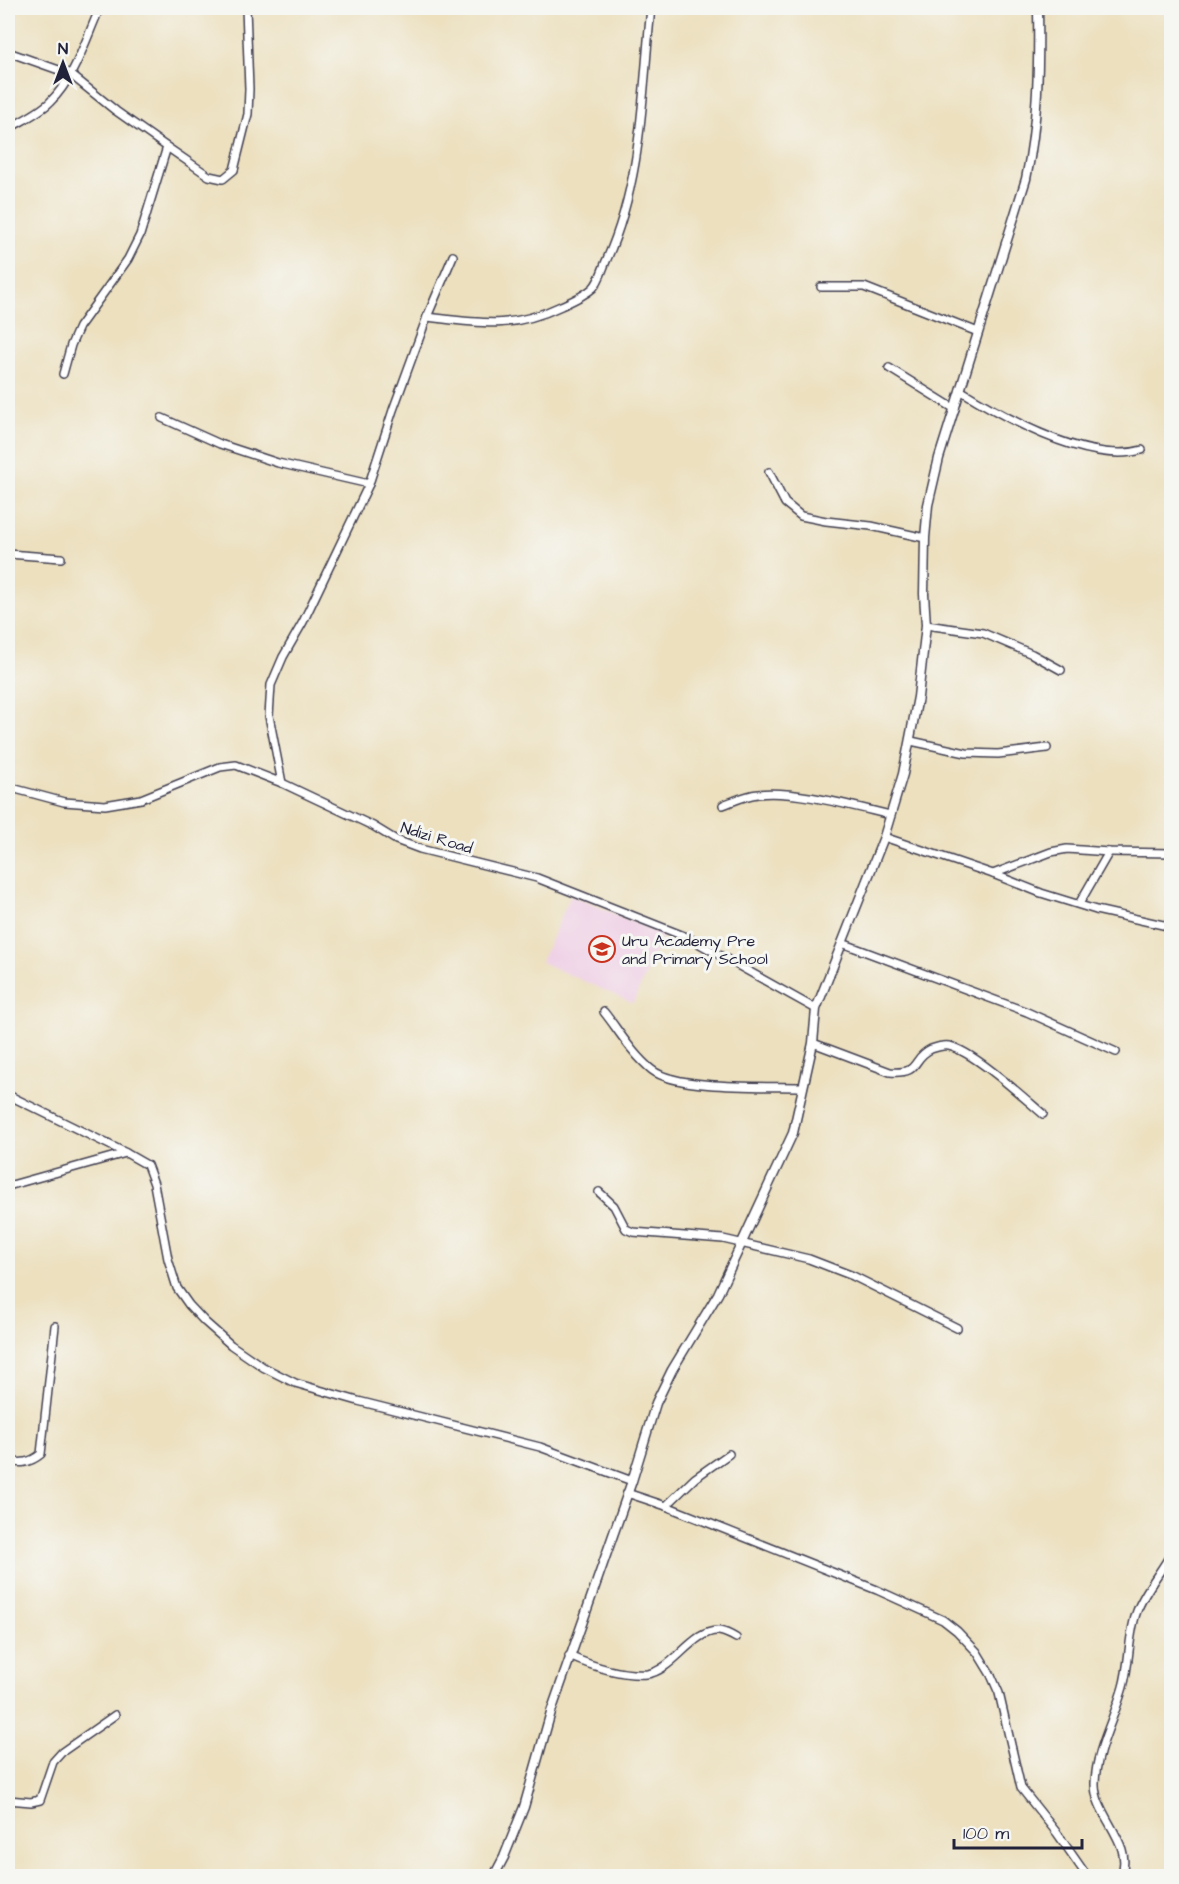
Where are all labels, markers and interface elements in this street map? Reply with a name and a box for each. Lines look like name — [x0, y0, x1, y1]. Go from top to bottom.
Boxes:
north arrow — [33, 33, 93, 93]
text: N — [58, 38, 68, 60]
street label: Ndizi Road — [398, 817, 475, 859]
place label: Uru Academy Pre and Primary School — [622, 930, 768, 971]
school or university icon: Uru Academy Pre and Primary School — [587, 934, 617, 964]
scale bar — [954, 1812, 1082, 1850]
text: 100 m — [963, 1821, 1009, 1846]

